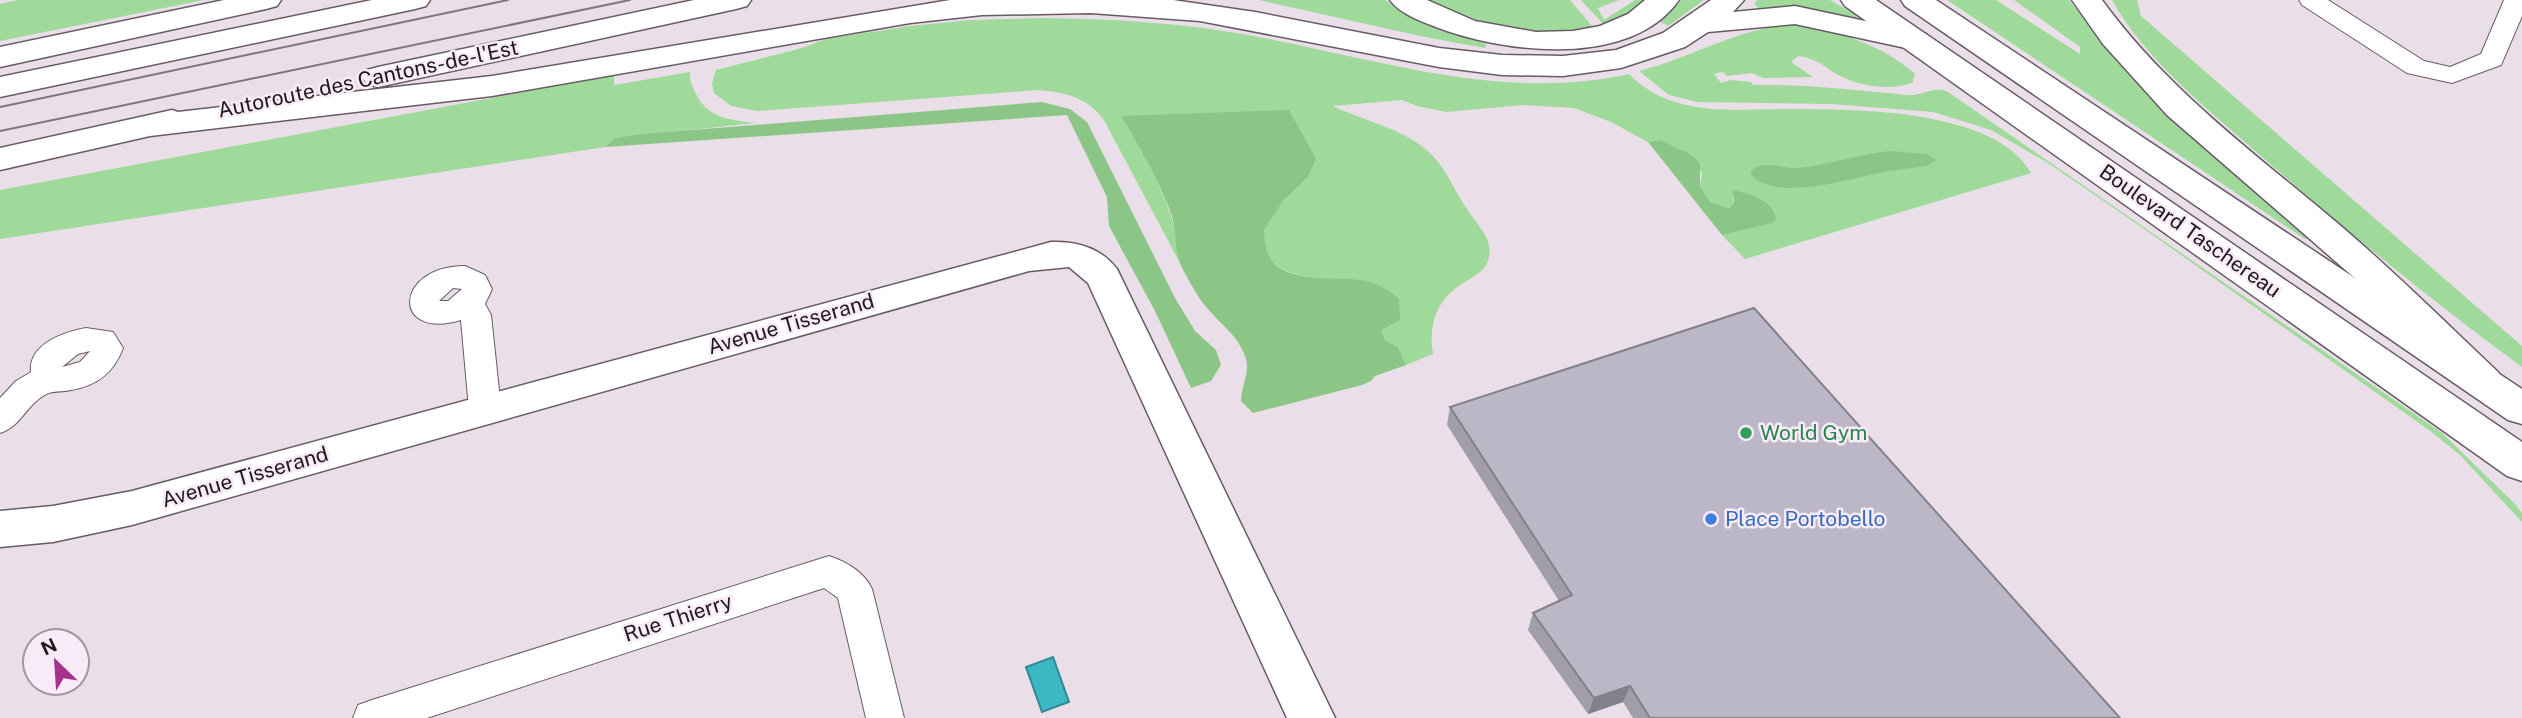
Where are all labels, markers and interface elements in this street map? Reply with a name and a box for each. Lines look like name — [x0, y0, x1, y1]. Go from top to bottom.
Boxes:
street label: Autoroute des Cantons-de-l'Est — [215, 34, 520, 123]
street label: Boulevard Taschereau — [2095, 158, 2286, 303]
street label: Avenue Tisserand — [705, 288, 877, 359]
place label: World Gym — [1760, 420, 1867, 445]
marker: World Gym — [1738, 425, 1754, 441]
street label: Avenue Tisserand — [159, 441, 331, 512]
place label: Place Portobello — [1725, 506, 1885, 531]
marker: Place Portobello — [1703, 511, 1719, 527]
street label: Rue Thierry — [620, 588, 735, 647]
north arrow — [21, 627, 91, 697]
text: N — [37, 633, 60, 660]

